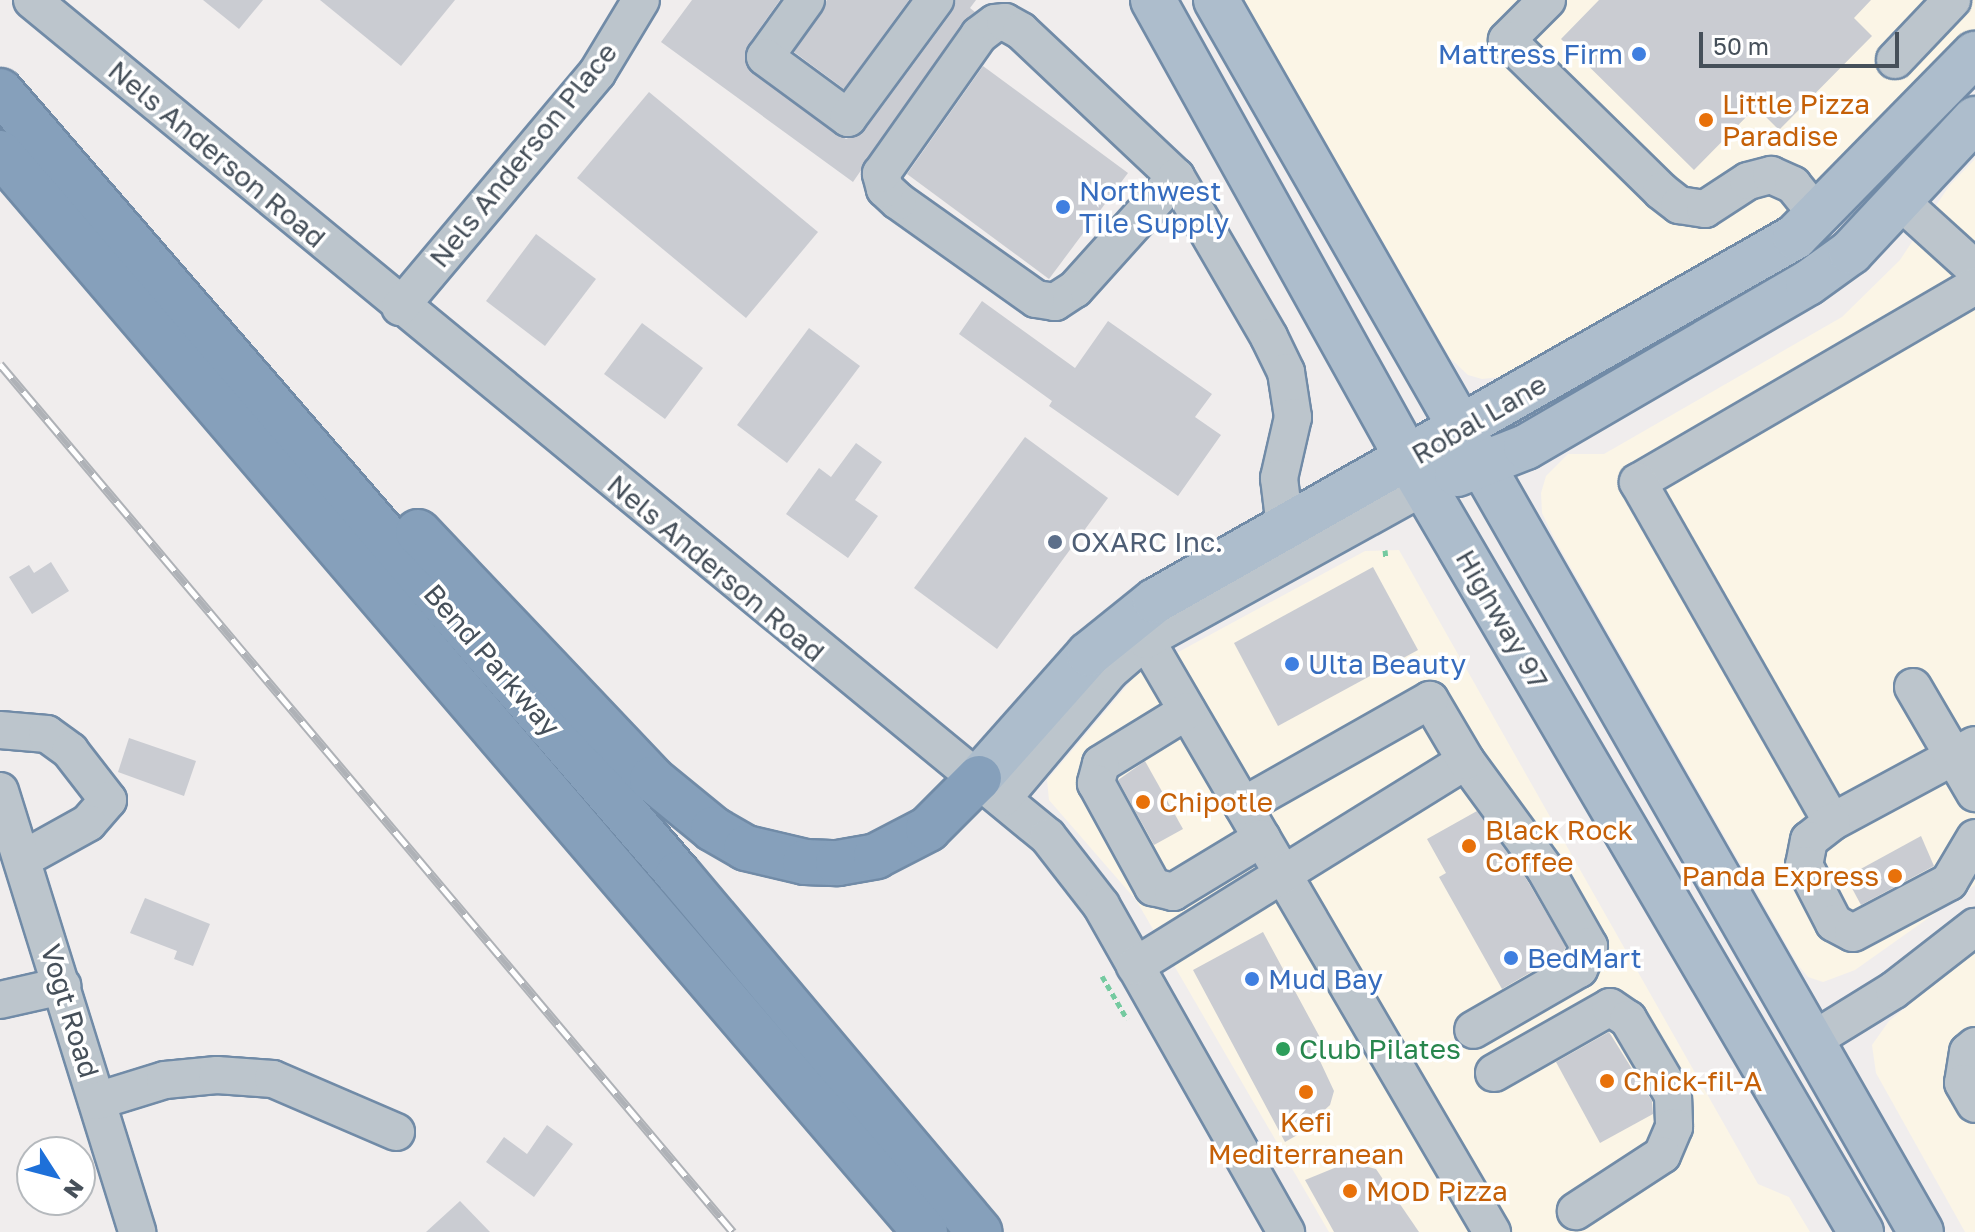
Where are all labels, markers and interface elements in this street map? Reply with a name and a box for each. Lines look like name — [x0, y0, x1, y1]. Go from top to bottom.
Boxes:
scale bar — [1703, 16, 1903, 66]
text: 50 m — [1713, 31, 1769, 60]
street label: Nels Anderson Place — [422, 36, 624, 274]
place label: Mattress Firm — [1438, 37, 1623, 71]
marker: Mattress Firm — [1630, 45, 1648, 63]
street label: Nels Anderson Road — [102, 53, 332, 255]
place label: Little Pizza Paradise — [1722, 87, 1870, 153]
marker: Little Pizza Paradise — [1697, 111, 1715, 129]
place label: Northwest Tile Supply — [1079, 174, 1229, 240]
marker: Northwest Tile Supply — [1054, 198, 1072, 216]
street label: Robal Lane — [1406, 367, 1552, 471]
street label: Nels Anderson Road — [601, 467, 831, 669]
place label: OXARC Inc. — [1071, 525, 1223, 559]
marker: OXARC Inc. — [1046, 533, 1064, 551]
street label: Highway 97 — [1449, 544, 1555, 694]
street label: Bend Parkway — [417, 577, 567, 743]
place label: Ulta Beauty — [1308, 647, 1466, 681]
marker: Ulta Beauty — [1283, 655, 1301, 673]
place label: Chipotle — [1159, 785, 1273, 819]
marker: Chipotle — [1134, 793, 1152, 811]
place label: Black Rock Coffee — [1485, 813, 1633, 879]
marker: Black Rock Coffee — [1460, 837, 1478, 855]
place label: Panda Express — [1682, 859, 1879, 893]
marker: Panda Express — [1886, 867, 1904, 885]
street label: Vogt Road — [34, 940, 106, 1082]
place label: BedMart — [1527, 941, 1642, 975]
marker: BedMart — [1502, 949, 1520, 967]
place label: Mud Bay — [1268, 962, 1383, 996]
marker: Mud Bay — [1243, 970, 1261, 988]
place label: Club Pilates — [1299, 1032, 1461, 1066]
marker: Club Pilates — [1274, 1040, 1292, 1058]
place label: Chick-fil-A — [1623, 1064, 1762, 1098]
marker: Chick-fil-A — [1598, 1072, 1616, 1090]
marker: Kefi Mediterranean — [1297, 1083, 1315, 1101]
place label: Kefi Mediterranean — [1208, 1105, 1404, 1171]
north arrow — [16, 1136, 96, 1216]
place label: MOD Pizza — [1366, 1174, 1508, 1208]
text: N — [58, 1175, 90, 1204]
marker: MOD Pizza — [1341, 1182, 1359, 1200]

